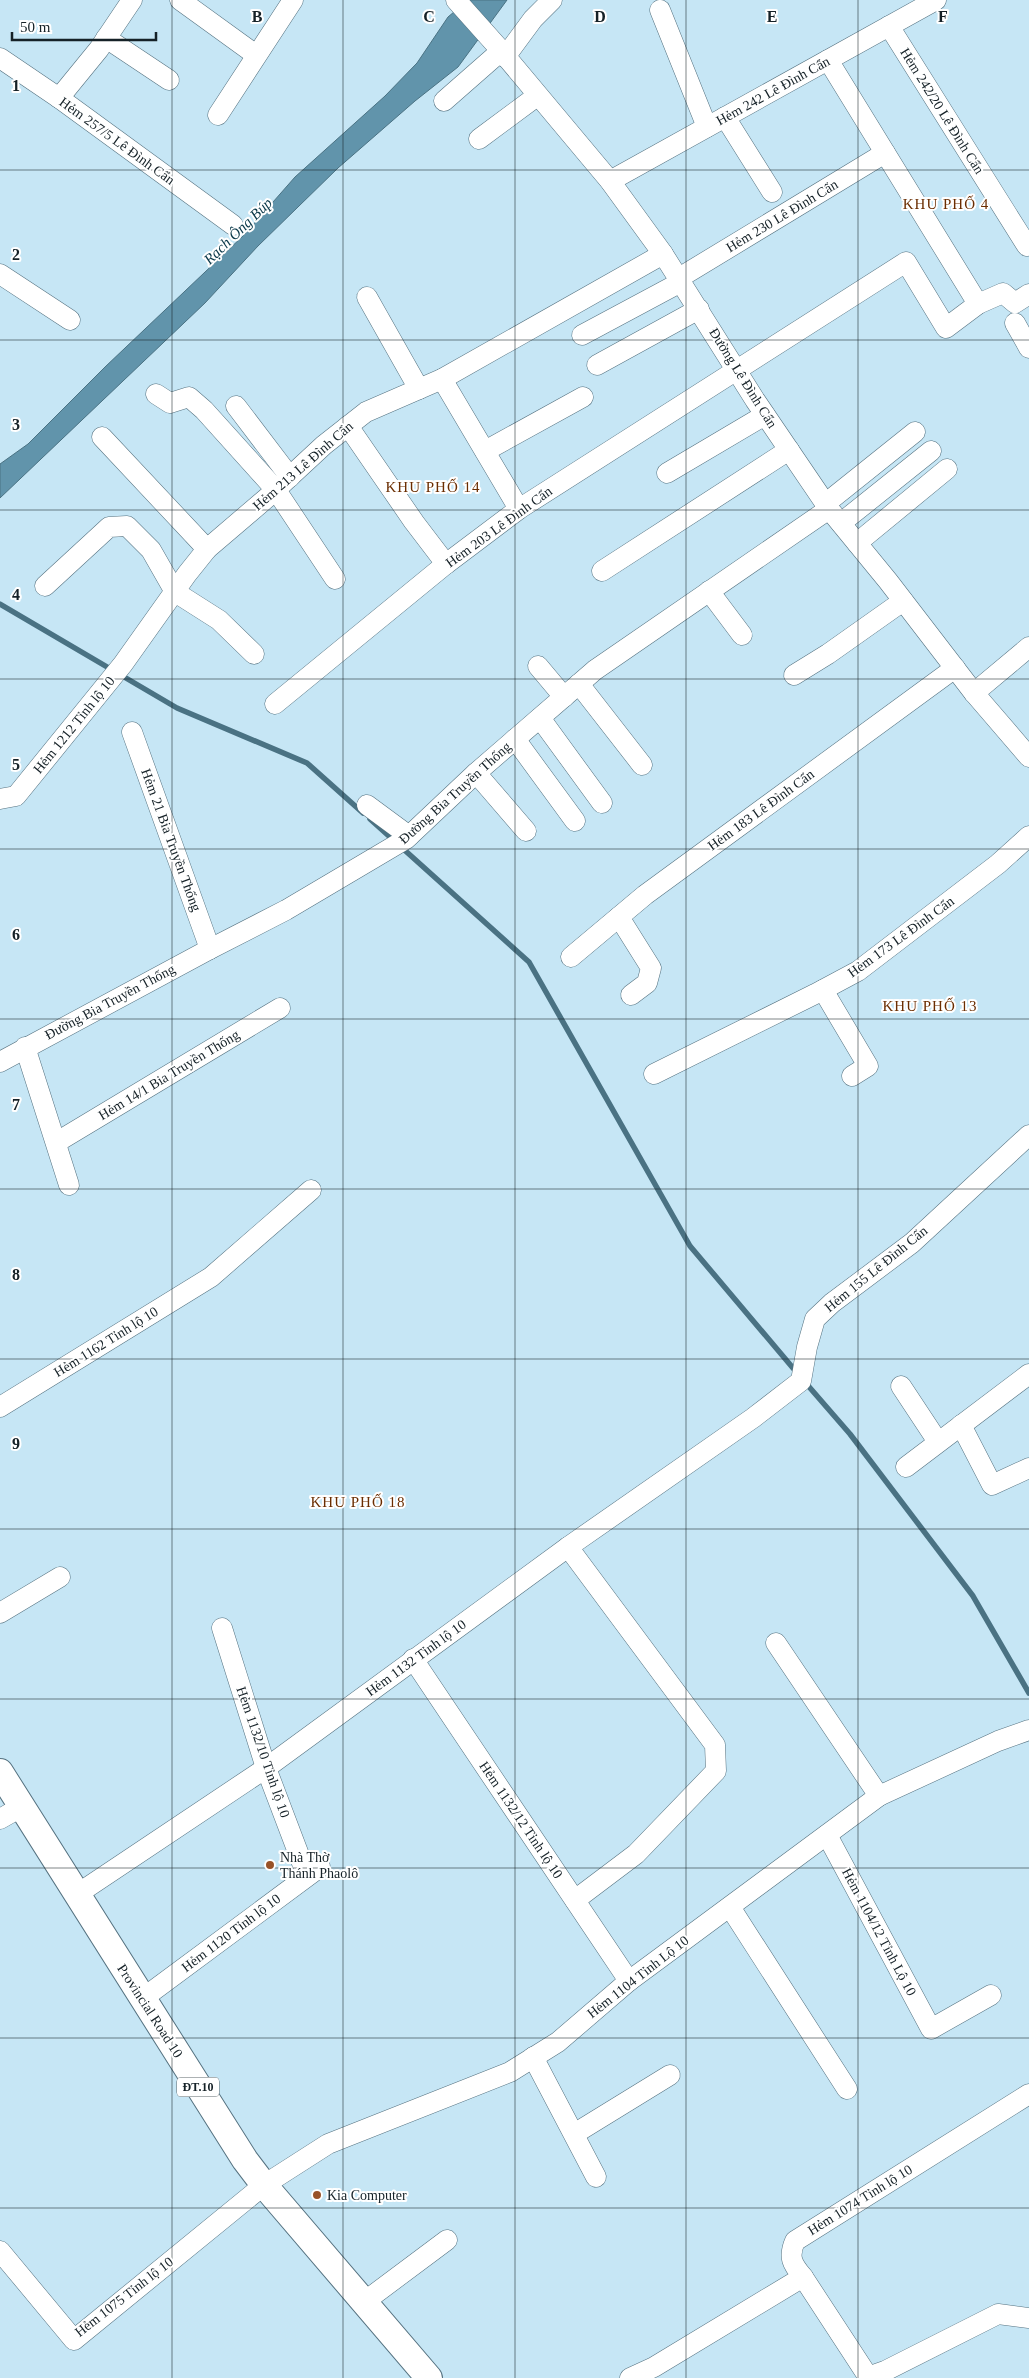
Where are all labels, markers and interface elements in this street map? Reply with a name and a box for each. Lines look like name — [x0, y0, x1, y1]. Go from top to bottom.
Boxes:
text: B — [252, 8, 263, 25]
text: C — [423, 8, 435, 25]
text: D — [594, 8, 606, 25]
text: E — [767, 8, 777, 25]
text: F — [938, 8, 948, 25]
scale bar — [12, 10, 156, 42]
text: 50 m — [20, 19, 51, 35]
street label: Hẻm 242/20 Lê Đình Cẩn — [897, 45, 987, 177]
street label: Hẻm 242 Lê Đình Cẩn — [714, 54, 832, 128]
text: 1 — [12, 77, 20, 94]
street label: Hẻm 257/5 Lê Đình Cẩn — [57, 94, 177, 188]
street label: Hẻm 230 Lê Đình Cẩn — [723, 177, 841, 255]
water label: Rạch Ông Búp — [200, 194, 276, 268]
district label: KHU PHỐ 4 — [903, 195, 989, 212]
text: 2 — [12, 246, 20, 263]
street label: Đường Lê Đình Cẩn — [706, 325, 780, 431]
text: 3 — [12, 416, 20, 433]
street label: Hẻm 213 Lê Đình Cẩn — [250, 419, 356, 513]
district label: KHU PHỐ 14 — [385, 478, 481, 495]
street label: Hẻm 203 Lê Đình Cẩn — [443, 483, 555, 571]
text: 4 — [12, 586, 20, 603]
street label: Hẻm 1212 Tỉnh lộ 10 — [30, 674, 118, 776]
street label: Đường Bia Truyền Thống — [396, 739, 514, 847]
text: 5 — [12, 756, 20, 773]
street label: Hẻm 183 Lê Đình Cẩn — [705, 766, 817, 854]
street label: Hẻm 21 Bia Truyền Thống — [138, 767, 204, 913]
street label: Hẻm 173 Lê Đình Cẩn — [845, 893, 957, 981]
text: 6 — [12, 926, 20, 943]
street label: Đường Bia Truyền Thống — [42, 961, 178, 1043]
district label: KHU PHỐ 13 — [882, 997, 978, 1014]
street label: Hẻm 14/1 Bia Truyền Thống — [96, 1027, 242, 1123]
text: 7 — [12, 1096, 20, 1113]
street label: Hẻm 155 Lê Đình Cẩn — [822, 1223, 930, 1315]
text: 8 — [12, 1266, 20, 1283]
street label: Hẻm 1162 Tỉnh lộ 10 — [51, 1304, 161, 1380]
text: 9 — [12, 1435, 20, 1452]
district label: KHU PHỐ 18 — [310, 1493, 406, 1510]
street label: Hẻm 1132 Tỉnh lộ 10 — [363, 1617, 469, 1699]
street label: Hẻm 1132/10 Tỉnh lộ 10 — [233, 1684, 293, 1820]
street label: Hẻm 1132/12 Tỉnh lộ 10 — [476, 1759, 566, 1881]
place label: Nhà Thờ Thánh Phaolô — [280, 1850, 358, 1881]
marker: Nhà Thờ Thánh Phaolô — [264, 1859, 276, 1871]
street label: Hẻm 1104/12 Tỉnh Lộ 10 — [839, 1866, 919, 1998]
street label: Hẻm 1120 Tỉnh lộ 10 — [179, 1891, 283, 1975]
street label: Hẻm 1104 Tỉnh Lộ 10 — [584, 1933, 692, 2021]
street label: Provincial Road 10 — [114, 1962, 186, 2060]
road number: ĐT.10 — [177, 2078, 219, 2096]
street label: Hẻm 1074 Tỉnh lộ 10 — [805, 2162, 915, 2238]
place label: Kia Computer — [327, 2188, 407, 2203]
marker: Kia Computer — [311, 2189, 323, 2201]
street label: Hẻm 1075 Tỉnh lộ 10 — [72, 2254, 176, 2340]

